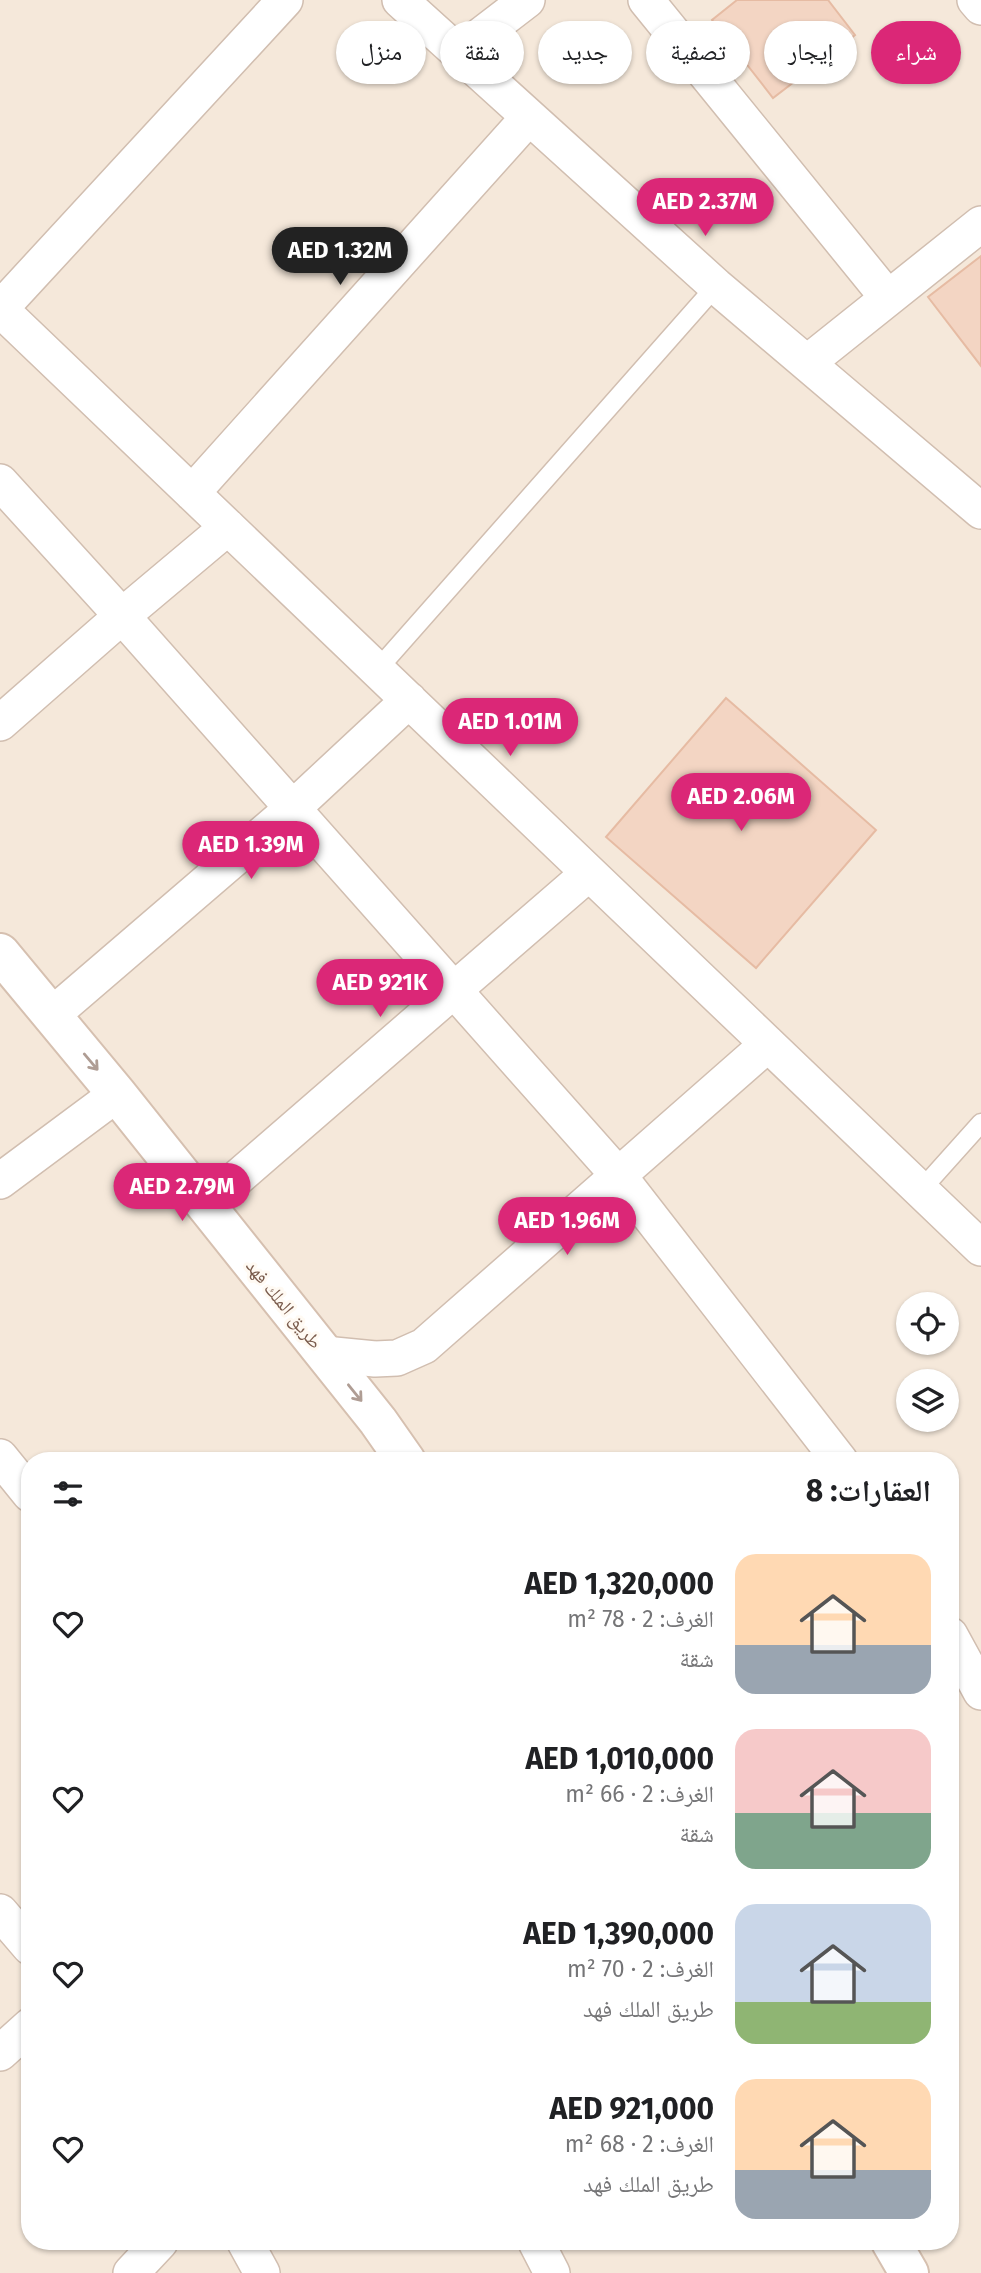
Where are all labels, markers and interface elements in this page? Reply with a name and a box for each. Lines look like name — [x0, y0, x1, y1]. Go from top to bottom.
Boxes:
chip: منزل — [336, 21, 426, 84]
chip: شقة — [440, 21, 524, 84]
chip: جديد — [538, 21, 632, 84]
chip: تصفية — [646, 21, 750, 84]
chip: إيجار — [764, 21, 857, 84]
chip: شراء — [871, 21, 961, 84]
pin: AED 2.37M — [625, 178, 785, 238]
text: AED 2.37M — [653, 187, 757, 215]
pin: AED 1.32M — [260, 228, 420, 287]
text: AED 1.32M — [288, 236, 392, 264]
pin: AED 1.01M — [430, 698, 590, 758]
text: AED 1.01M — [458, 707, 562, 735]
pin: AED 2.06M — [661, 774, 821, 833]
text: AED 2.06M — [687, 782, 795, 810]
pin: AED 1.39M — [171, 822, 331, 881]
text: AED 1.39M — [198, 830, 304, 858]
pin: AED 921K — [308, 960, 452, 1019]
text: AED 921K — [332, 968, 428, 996]
one-way arrow — [83, 1052, 98, 1070]
pin: AED 2.79M — [102, 1164, 262, 1223]
text: AED 2.79M — [130, 1172, 234, 1200]
pin: AED 1.96M — [487, 1198, 647, 1257]
text: AED 1.96M — [514, 1206, 620, 1234]
street label: طريق الملك فهد — [241, 1255, 327, 1353]
map controls — [896, 1292, 959, 1432]
button: locate — [896, 1292, 959, 1355]
button: layers — [896, 1369, 959, 1432]
one-way arrow — [347, 1383, 363, 1401]
text: العقارات: 8 — [806, 1473, 931, 1509]
icon: filters — [49, 1475, 87, 1513]
text: AED 1,320,000 — [524, 1566, 714, 1602]
icon: home — [791, 1582, 875, 1666]
icon: heart — [49, 1605, 87, 1643]
text: الغرف: 2 · 78 m² — [567, 1605, 714, 1633]
text: شقة — [680, 1645, 714, 1673]
text: AED 1,010,000 — [525, 1741, 714, 1777]
icon: home — [791, 1757, 875, 1841]
icon: heart — [49, 1780, 87, 1818]
text: الغرف: 2 · 66 m² — [565, 1780, 714, 1808]
text: شقة — [680, 1820, 714, 1848]
text: AED 1,390,000 — [523, 1916, 714, 1952]
icon: home — [791, 1932, 875, 2016]
icon: heart — [49, 1955, 87, 1993]
text: الغرف: 2 · 70 m² — [567, 1955, 714, 1983]
text: طريق الملك فهد — [583, 1995, 714, 2023]
text: AED 921,000 — [550, 2091, 714, 2127]
icon: home — [791, 2107, 875, 2191]
icon: heart — [49, 2130, 87, 2168]
text: الغرف: 2 · 68 m² — [565, 2130, 714, 2158]
text: طريق الملك فهد — [583, 2170, 714, 2198]

